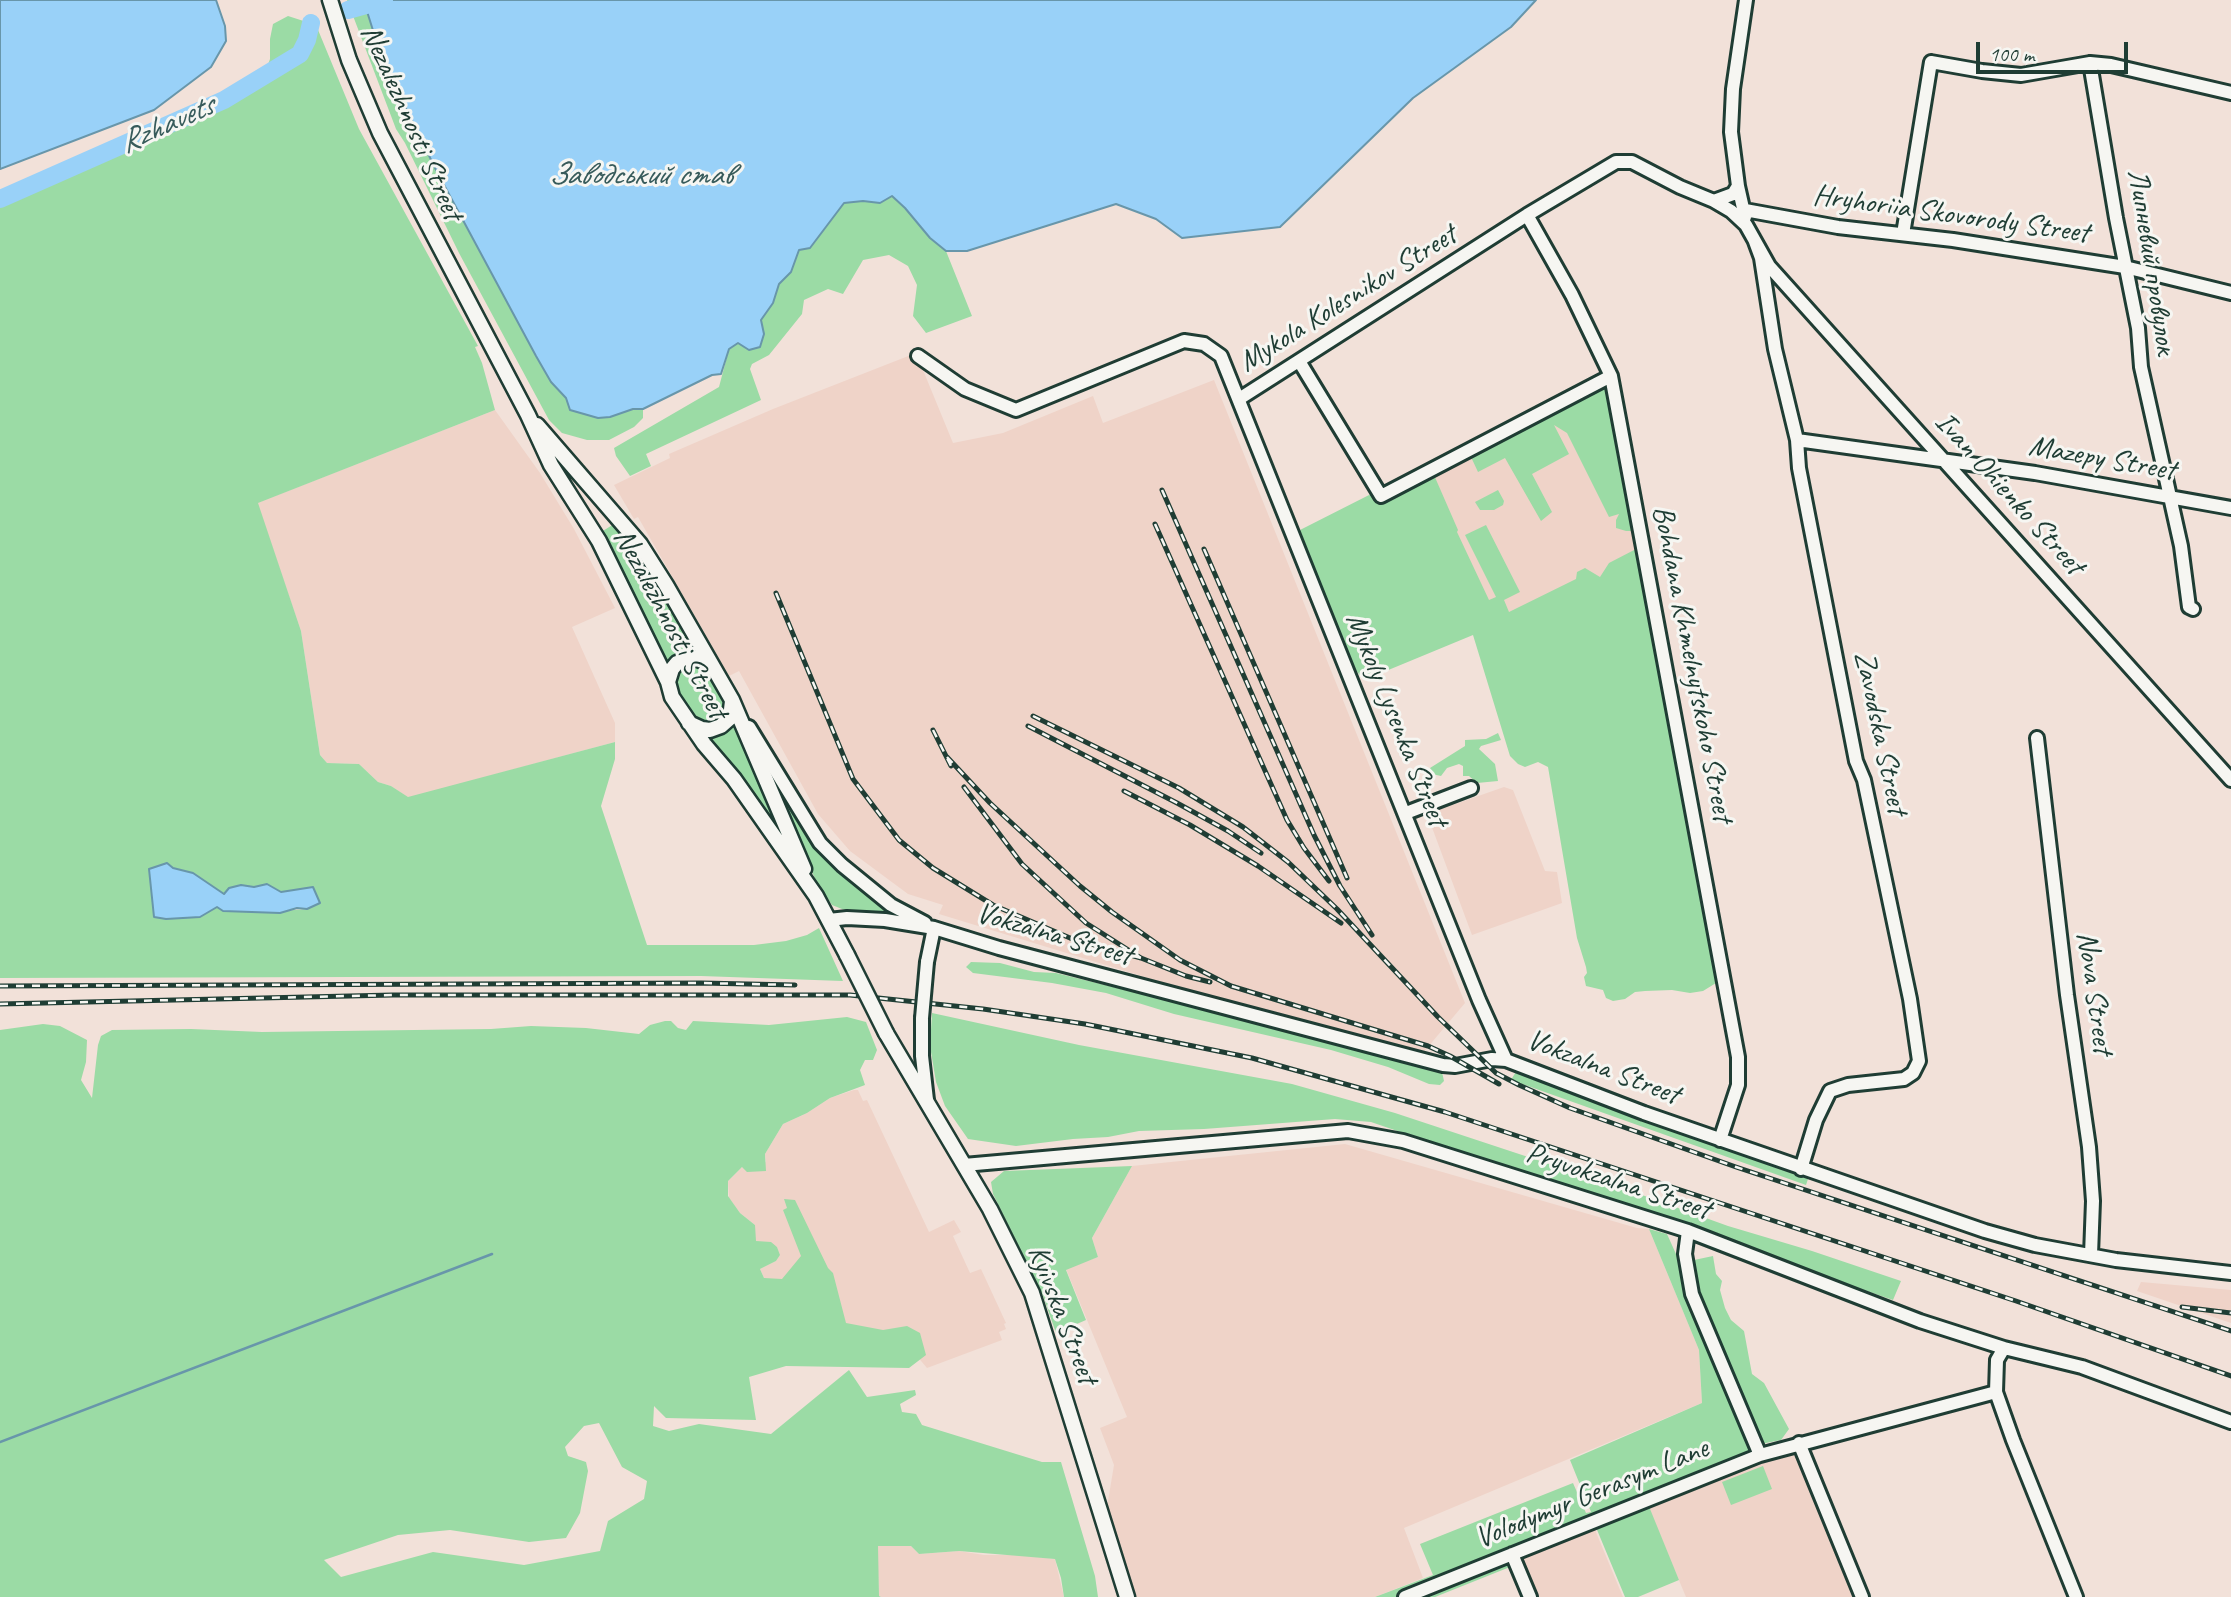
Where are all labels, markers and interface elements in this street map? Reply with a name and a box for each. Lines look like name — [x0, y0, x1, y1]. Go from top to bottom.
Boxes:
street label: Nezalezhnosti Street — [352, 20, 470, 226]
scale bar — [1979, 28, 2131, 72]
text: 100 m — [1989, 41, 2034, 67]
water label: Rzhavets — [114, 87, 220, 163]
water label: Заводський став — [548, 157, 732, 195]
street label: Липневий провулок — [2119, 167, 2183, 357]
street label: Hryhoriia Skovorody Street — [1811, 178, 2091, 252]
street label: Mykola Kolesnikov Street — [1232, 217, 1464, 381]
street label: Ivan Ohienko Street — [1926, 405, 2092, 583]
street label: Mazepy Street — [2026, 428, 2178, 490]
street label: Bohdana Khmelnytskoho Street — [1644, 503, 1740, 825]
street label: Nezalezhnosti Street — [605, 523, 735, 725]
street label: Mykoly Lysenka Street — [1337, 608, 1455, 832]
street label: Zavodska Street — [1845, 648, 1915, 818]
street label: Vokzalna Street — [972, 896, 1136, 974]
street label: Nova Street — [2068, 929, 2120, 1057]
street label: Vokzalna Street — [1522, 1022, 1684, 1114]
street label: Pryvokzalna Street — [1521, 1135, 1715, 1229]
street label: Kyivska Street — [1019, 1241, 1105, 1389]
street label: Volodymyr Gerasym Lane — [1470, 1431, 1714, 1557]

